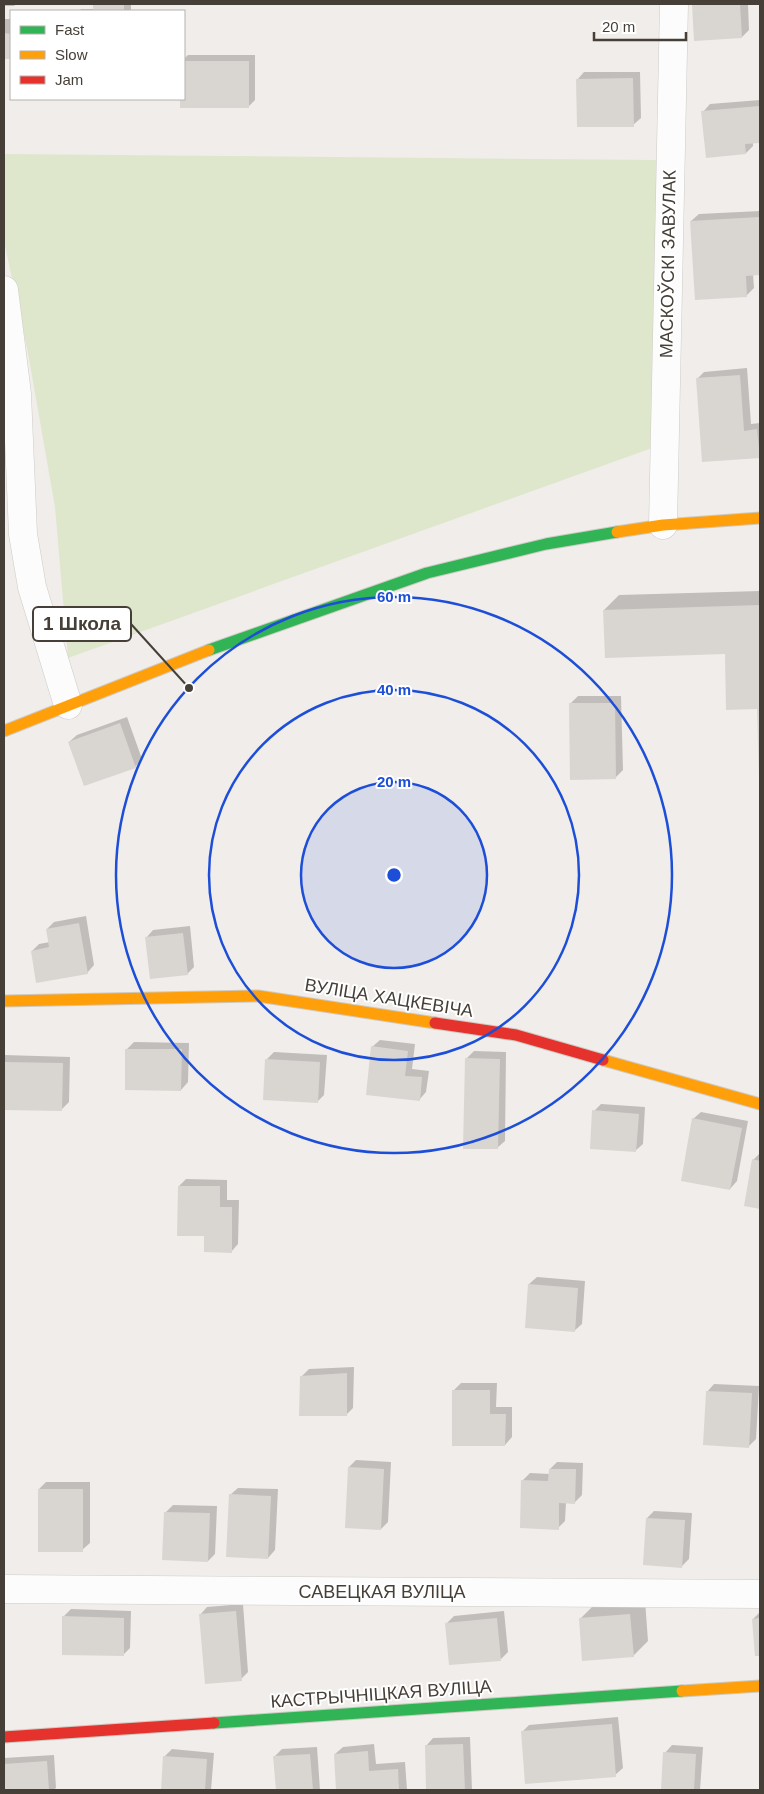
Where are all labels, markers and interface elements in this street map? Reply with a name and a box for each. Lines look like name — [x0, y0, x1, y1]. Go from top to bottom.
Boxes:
legend — [10, 10, 185, 100]
scale bar — [594, 10, 686, 42]
text: 20 m — [602, 18, 635, 35]
text: Fast — [55, 21, 85, 38]
text: Slow — [55, 46, 88, 63]
text: Jam — [55, 71, 83, 88]
street label: МАСКОЎСКІ ЗАВУЛАК — [655, 169, 680, 358]
text: 60 m — [377, 588, 411, 605]
callout: 1 Школа — [33, 607, 131, 641]
text: 1 Школа — [43, 613, 121, 634]
text: 40 m — [377, 681, 411, 698]
text: 20 m — [377, 773, 411, 790]
centre of rings — [385, 866, 403, 884]
street label: ВУЛІЦА ХАЦКЕВІЧА — [303, 975, 475, 1021]
street label: САВЕЦКАЯ ВУЛІЦА — [299, 1582, 465, 1602]
street label: КАСТРЫЧНІЦКАЯ ВУЛІЦА — [270, 1676, 492, 1712]

